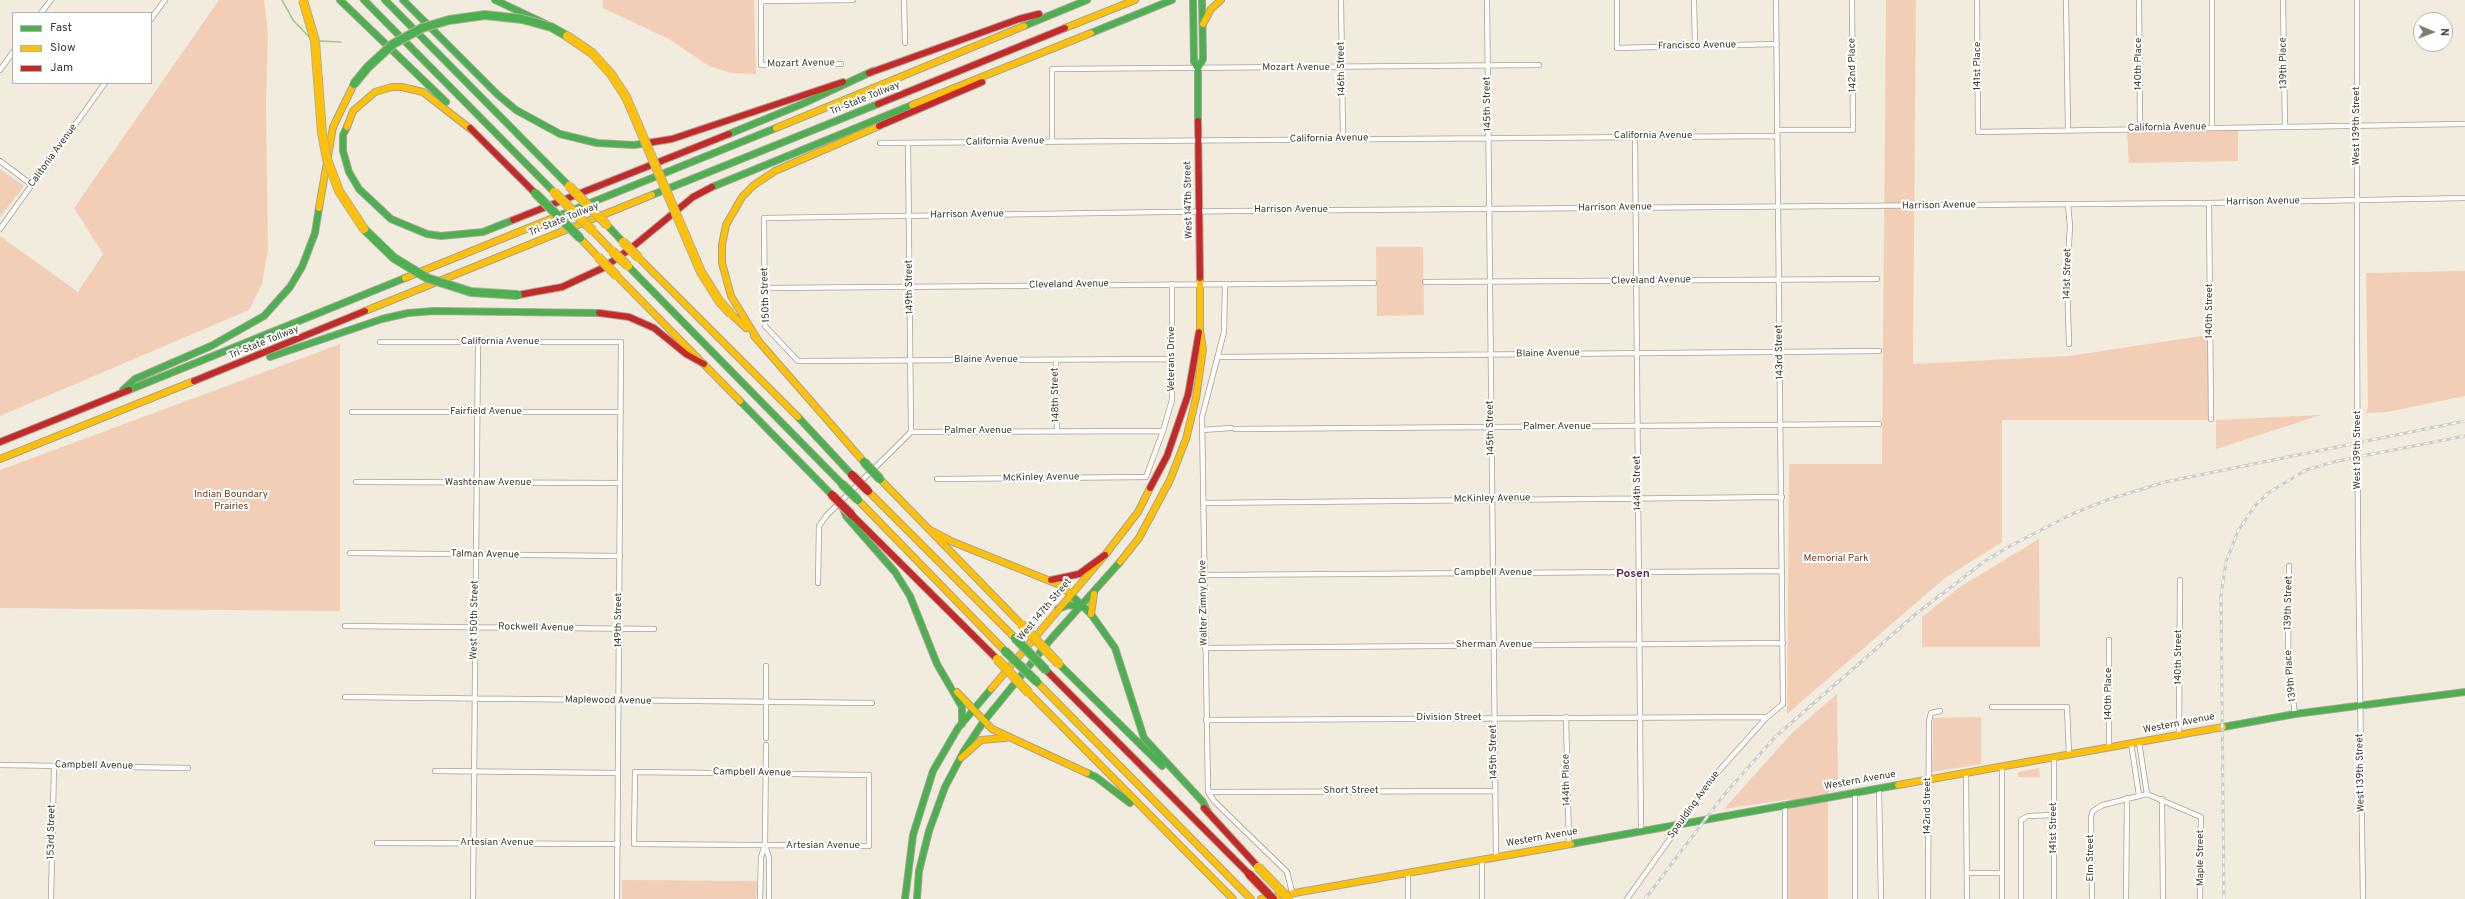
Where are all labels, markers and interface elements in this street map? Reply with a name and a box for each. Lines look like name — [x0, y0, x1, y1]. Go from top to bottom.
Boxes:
legend — [12, 12, 152, 84]
north arrow — [2413, 12, 2453, 52]
text: Fast — [50, 20, 72, 36]
text: N — [2437, 28, 2451, 36]
street label: 139th Place — [2278, 37, 2290, 89]
street label: 142nd Place — [1847, 38, 1859, 92]
street label: 140th Place — [2133, 38, 2145, 90]
street label: Francisco Avenue — [1658, 39, 1736, 53]
text: Slow — [50, 40, 76, 56]
street label: 146th Street — [1336, 41, 1348, 97]
street label: 141st Place — [1972, 42, 1984, 90]
street label: Mozart Avenue — [767, 57, 835, 71]
text: Jam — [50, 60, 73, 76]
street label: Mozart Avenue — [1262, 62, 1330, 74]
street label: 145th Street — [1482, 76, 1494, 132]
street label: Tri-State Tollway — [828, 79, 902, 119]
street label: West 139th Street — [2351, 87, 2363, 165]
street label: California Avenue — [2128, 121, 2206, 135]
street label: Calitonia Avenue — [26, 122, 80, 190]
street label: California Avenue — [1614, 130, 1692, 142]
street label: California Avenue — [1290, 132, 1368, 146]
street label: California Avenue — [966, 135, 1044, 149]
street label: West 147th Street — [1182, 161, 1196, 239]
street label: Harrison Avenue — [2226, 195, 2300, 209]
street label: Harrison Avenue — [1902, 199, 1976, 213]
street label: Tri-State Tollway — [527, 200, 601, 240]
street label: Harrison Avenue — [1578, 201, 1652, 215]
street label: Harrison Avenue — [1254, 204, 1328, 216]
street label: Harrison Avenue — [930, 208, 1004, 222]
street label: 141st Street — [2062, 248, 2074, 300]
street label: 149th Street — [904, 260, 916, 314]
street label: 150th Street — [759, 267, 773, 323]
street label: Cleveland Avenue — [1611, 274, 1691, 288]
street label: Cleveland Avenue — [1029, 278, 1109, 292]
street label: 140th Street — [2204, 283, 2216, 339]
street label: Tri-State Tollway — [227, 323, 301, 363]
street label: 143rd Street — [1774, 324, 1786, 380]
street label: Veterans Drive — [1166, 326, 1178, 392]
street label: California Avenue — [461, 336, 539, 348]
street label: Blaine Avenue — [1516, 347, 1580, 361]
street label: Blaine Avenue — [954, 354, 1018, 366]
street label: 148th Street — [1050, 368, 1062, 422]
street label: 145th Street — [1485, 400, 1497, 456]
street label: Fairfield Avenue — [450, 406, 522, 418]
street label: West 139th Street — [2352, 411, 2364, 489]
street label: Palmer Avenue — [1523, 421, 1591, 433]
street label: Palmer Avenue — [944, 425, 1012, 437]
street label: 144th Street — [1632, 455, 1644, 511]
street label: McKinley Avenue — [1003, 471, 1079, 485]
street label: Washtenaw Avenue — [445, 477, 531, 489]
park label: Indian Boundary Prairies — [194, 489, 268, 512]
street label: McKinley Avenue — [1454, 492, 1530, 506]
street label: Talman Avenue — [451, 548, 519, 562]
park label: Memorial Park — [1804, 553, 1868, 565]
street label: Walter Zimny Drive — [1197, 560, 1211, 646]
street label: Campbell Avenue — [1454, 567, 1532, 579]
district label: Posen — [1616, 568, 1650, 582]
street label: West 147th Street — [1015, 576, 1075, 644]
street label: 139th Street — [2283, 576, 2295, 630]
street label: West 150th Street — [468, 580, 482, 660]
street label: 149th Street — [613, 593, 625, 647]
street label: Rockwell Avenue — [498, 621, 574, 635]
street label: 140th Street — [2173, 629, 2185, 685]
street label: Sherman Avenue — [1456, 639, 1532, 651]
street label: 139th Place — [2283, 650, 2299, 702]
street label: 140th Place — [2103, 668, 2115, 720]
street label: Maplewood Avenue — [565, 694, 651, 708]
street label: Western Avenue — [2142, 711, 2216, 737]
street label: Division Street — [1416, 712, 1482, 724]
street label: 145th Street — [1488, 724, 1500, 780]
street label: West 139th Street — [2354, 733, 2368, 813]
street label: 144th Place — [1561, 754, 1573, 806]
street label: Campbell Avenue — [55, 759, 133, 773]
street label: Campbell Avenue — [713, 766, 791, 780]
street label: Spaulding Avenue — [1665, 769, 1723, 841]
street label: Western Avenue — [1823, 769, 1897, 793]
street label: 142nd Street — [1922, 777, 1934, 835]
street label: Short Street — [1324, 785, 1378, 797]
street label: 141st Street — [2048, 802, 2060, 854]
street label: 153rd Street — [46, 804, 58, 860]
street label: Western Avenue — [1505, 826, 1579, 850]
street label: Maple Street — [2195, 830, 2207, 886]
street label: Elm Street — [2085, 835, 2097, 881]
street label: Artesian Avenue — [460, 837, 534, 849]
street label: Artesian Avenue — [786, 840, 860, 852]

